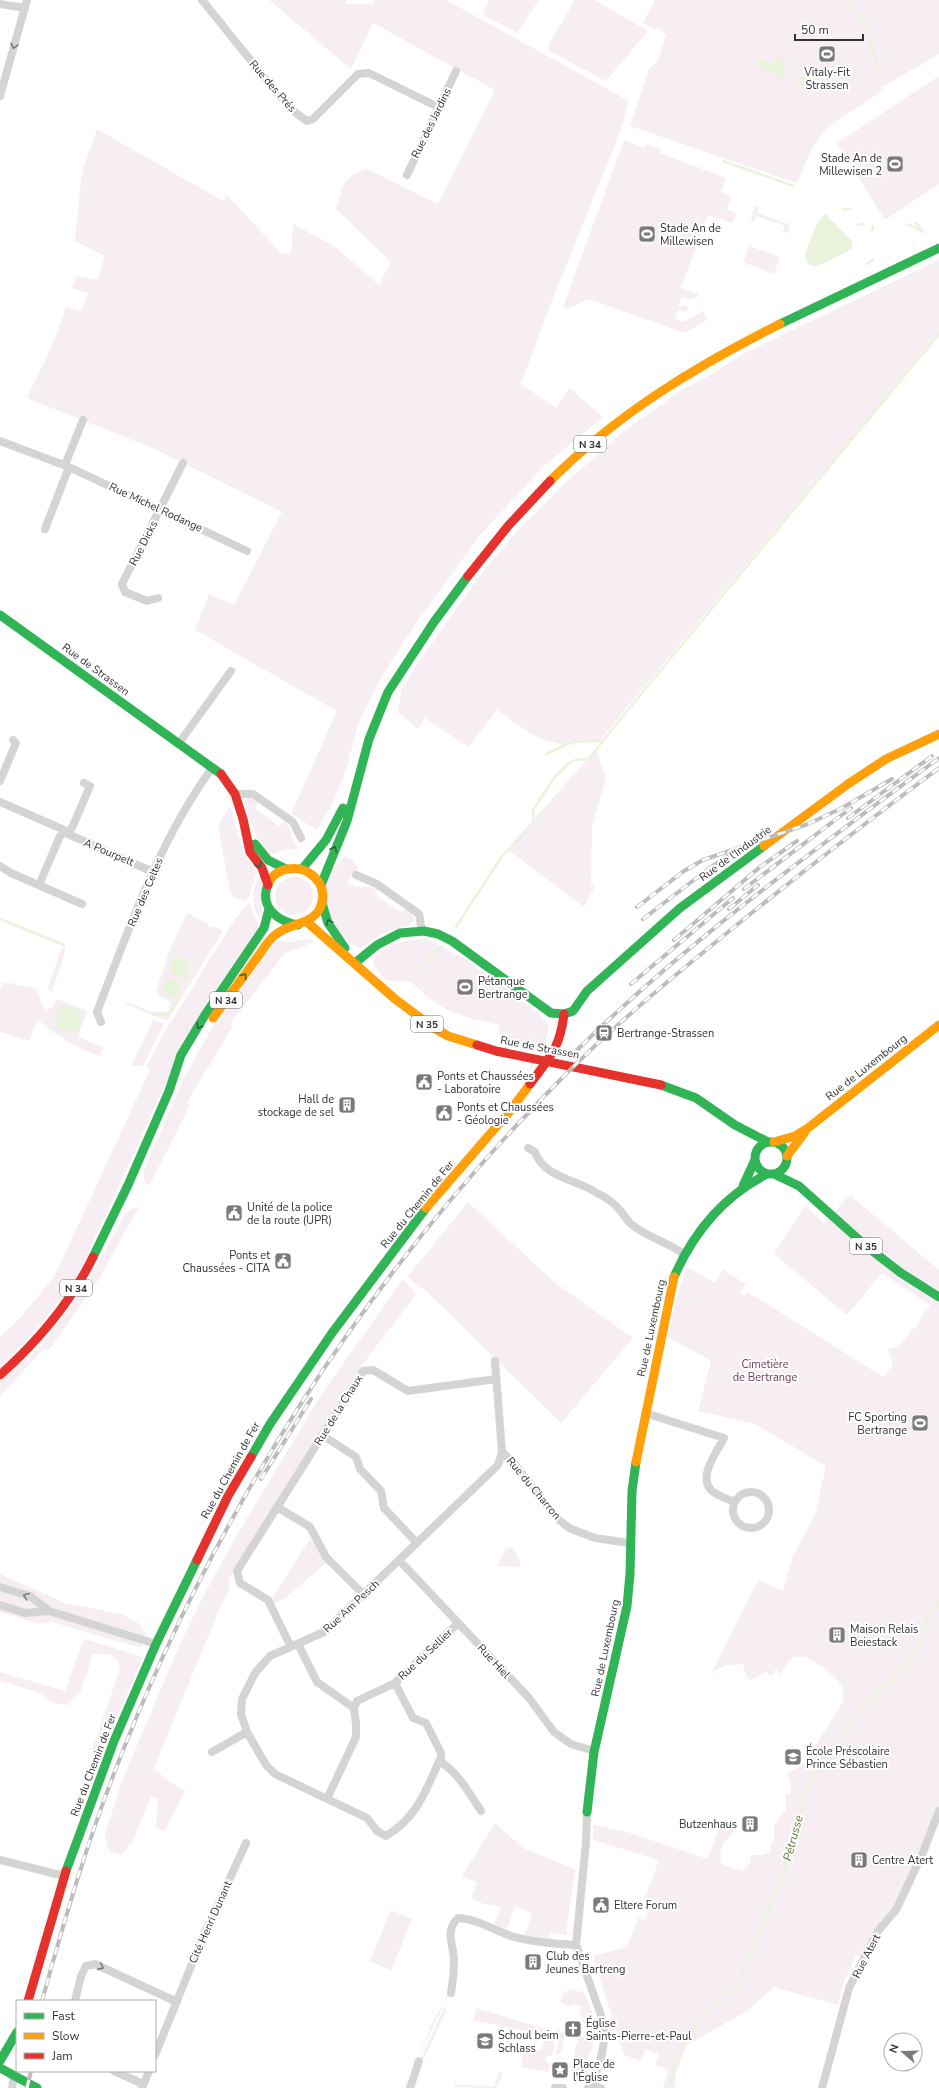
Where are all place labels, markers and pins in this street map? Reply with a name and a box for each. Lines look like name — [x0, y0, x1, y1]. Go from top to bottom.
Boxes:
sports icon: Vitaly-Fit Strassen — [817, 44, 837, 64]
place label: Vitaly-Fit Strassen — [803, 65, 850, 93]
place label: Stade An de Millewisen 2 — [819, 151, 882, 179]
sports icon: Stade An de Millewisen 2 — [885, 154, 905, 174]
place label: Stade An de Millewisen — [660, 221, 721, 249]
sports icon: Stade An de Millewisen — [637, 224, 657, 244]
place label: Pétanque Bertrange — [478, 974, 528, 1002]
sports icon: Pétanque Bertrange — [455, 977, 475, 997]
station icon: Bertrange-Strassen — [594, 1023, 614, 1043]
place label: Bertrange-Strassen — [617, 1026, 714, 1041]
place label: Ponts et Chaussées - Laboratoire — [437, 1069, 534, 1097]
public building icon: Ponts et Chaussées - Laboratoire — [414, 1072, 434, 1092]
place label: Hall de stockage de sel — [258, 1092, 335, 1120]
building icon: Hall de stockage de sel — [337, 1095, 357, 1115]
place label: Ponts et Chaussées - Géologie — [457, 1100, 554, 1128]
public building icon: Ponts et Chaussées - Géologie — [434, 1103, 454, 1123]
place label: Unité de la police de la route (UPR) — [247, 1200, 333, 1228]
public building icon: Unité de la police de la route (UPR) — [224, 1203, 244, 1223]
place label: Ponts et Chaussées - CITA — [182, 1248, 270, 1276]
public building icon: Ponts et Chaussées - CITA — [273, 1251, 293, 1271]
place label: FC Sporting Bertrange — [848, 1410, 907, 1438]
sports icon: FC Sporting Bertrange — [910, 1413, 930, 1433]
place label: Maison Relais Beiestack — [850, 1622, 918, 1650]
building icon: Maison Relais Beiestack — [827, 1625, 847, 1645]
place label: École Préscolaire Prince Sébastien — [806, 1743, 890, 1772]
school or university icon: École Préscolaire Prince Sébastien — [783, 1747, 803, 1767]
building icon: Butzenhaus — [740, 1814, 760, 1834]
place label: Butzenhaus — [679, 1817, 737, 1832]
building icon: Centre Atert — [849, 1850, 869, 1870]
place label: Centre Atert — [872, 1853, 933, 1868]
public building icon: Eltere Forum — [591, 1895, 611, 1915]
place label: Eltere Forum — [614, 1898, 677, 1913]
place label: Club des Jeunes Bartreng — [545, 1949, 626, 1977]
building icon: Club des Jeunes Bartreng — [523, 1952, 543, 1972]
place label: Église Saints-Pierre-et-Paul — [586, 2015, 692, 2044]
church icon: Église Saints-Pierre-et-Paul — [563, 2019, 583, 2039]
place label: Schoul beim Schlass — [498, 2028, 559, 2056]
school or university icon: Schoul beim Schlass — [475, 2031, 495, 2051]
place label: Place de l'Église — [573, 2057, 615, 2085]
place icon: Place de l'Église — [550, 2060, 570, 2080]

